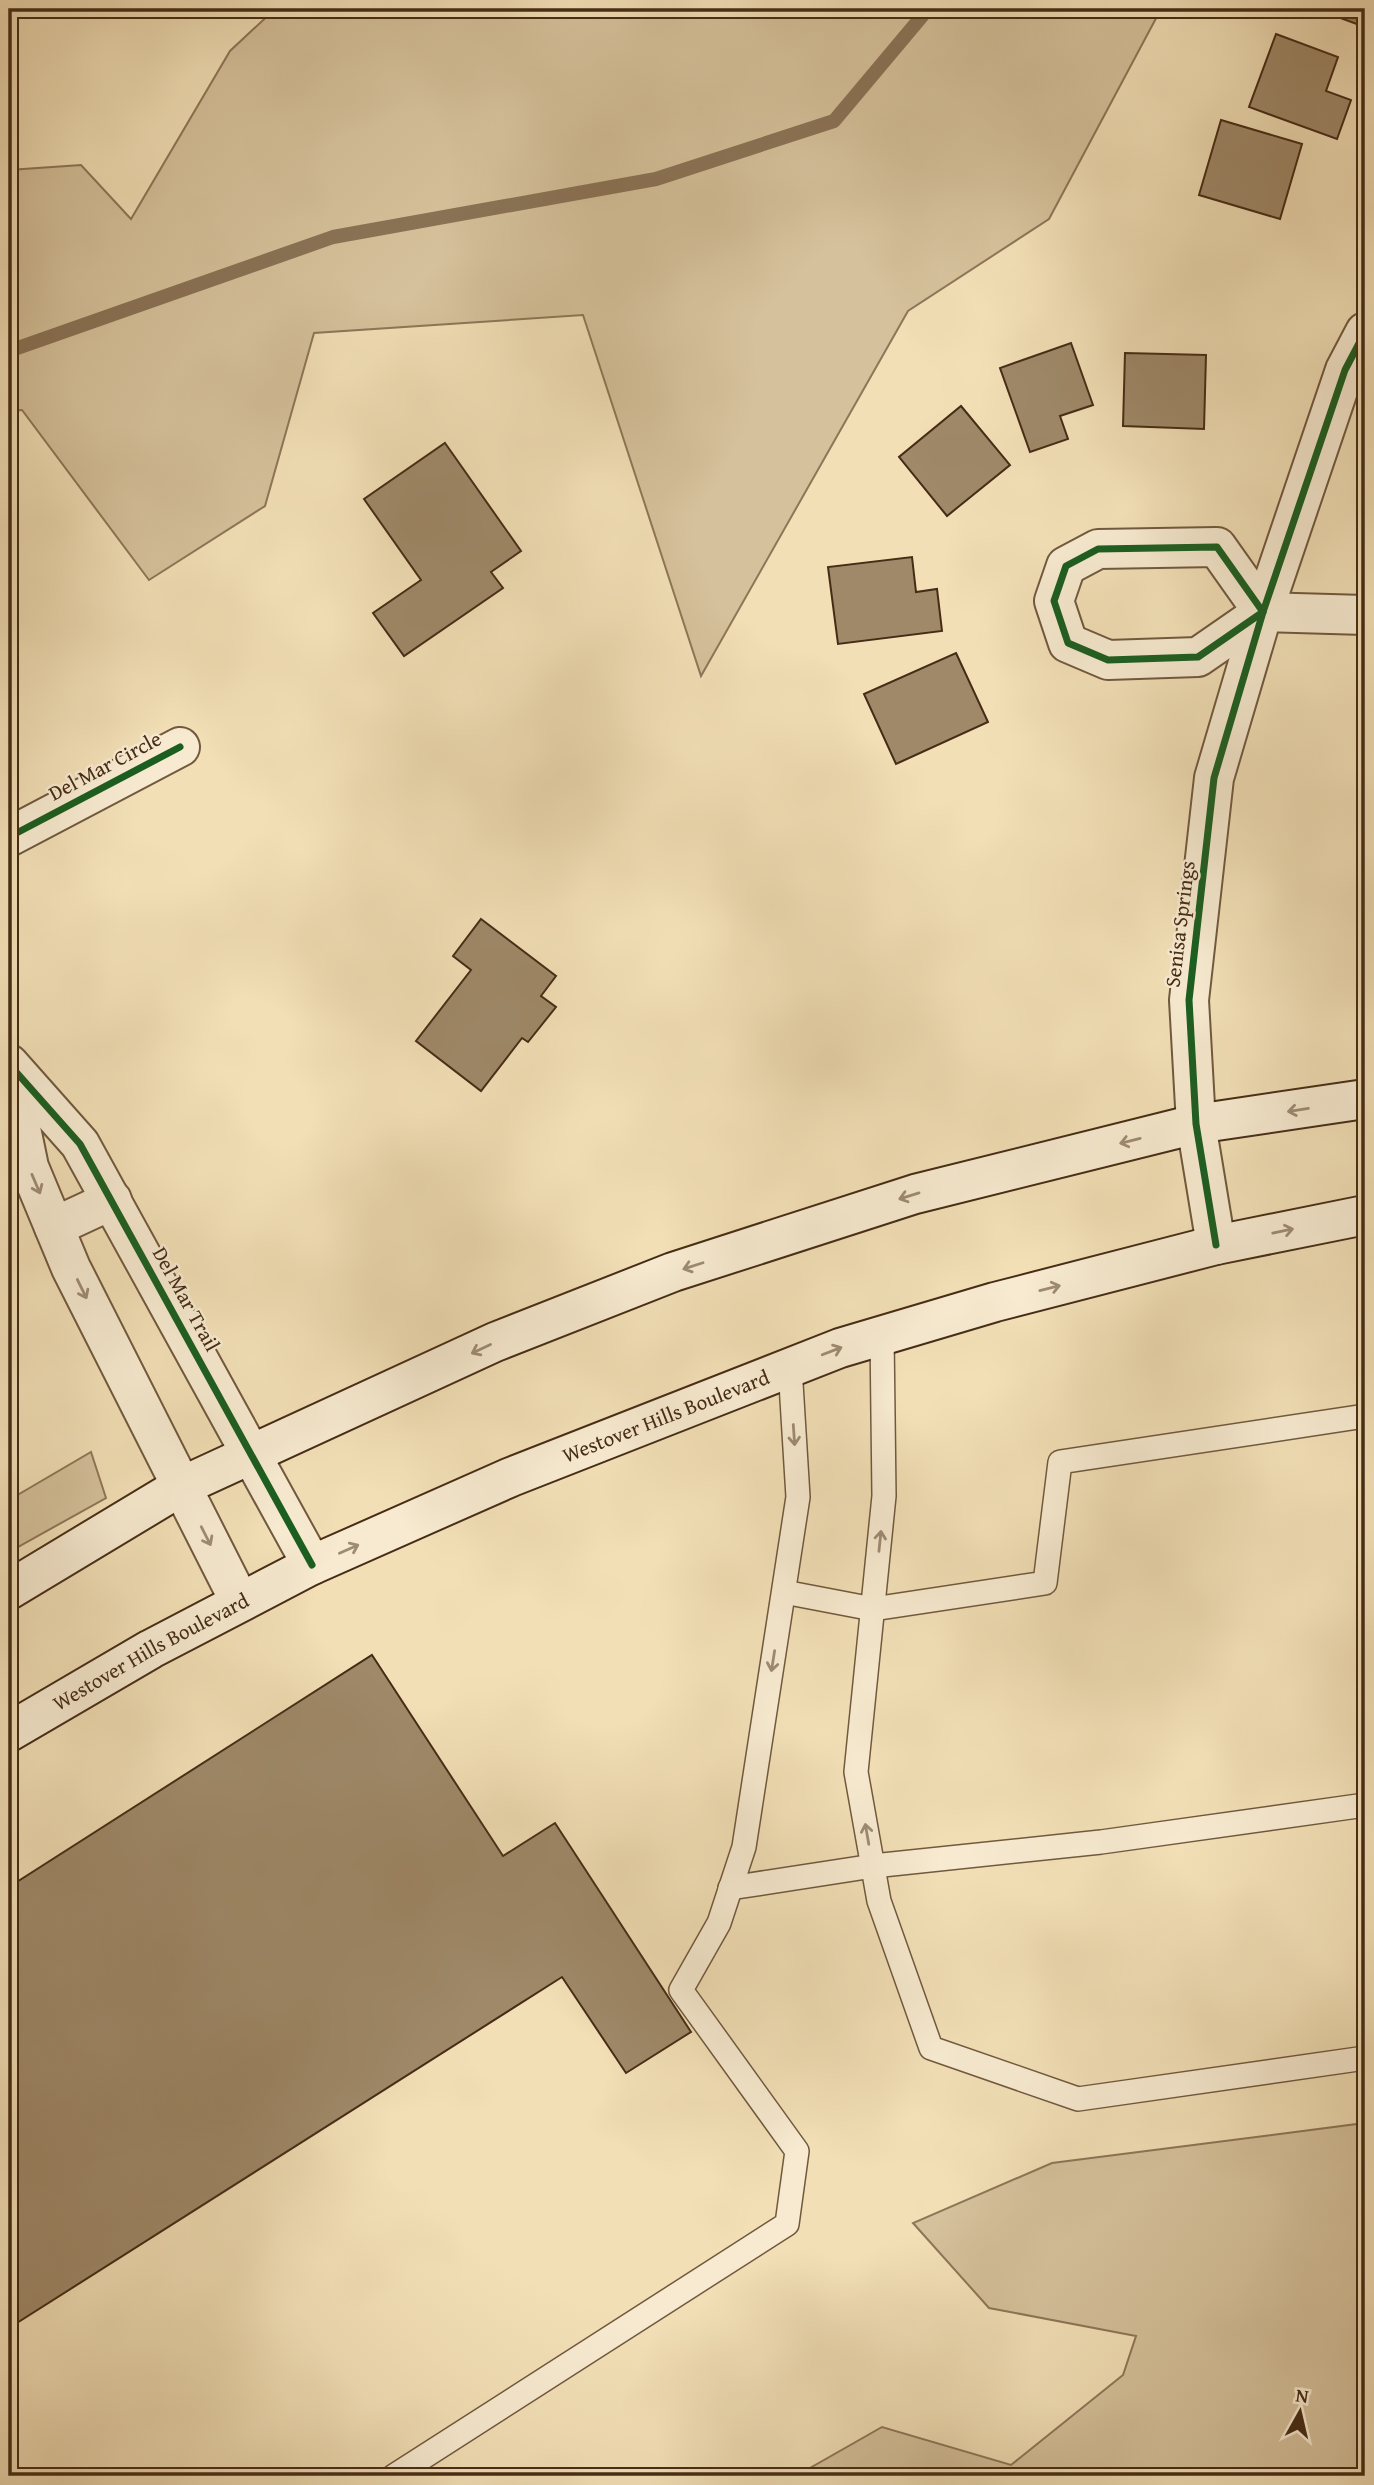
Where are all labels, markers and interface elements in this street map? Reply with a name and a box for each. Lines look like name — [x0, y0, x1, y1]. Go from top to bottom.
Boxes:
street label: Del Mar Circle — [43, 723, 167, 808]
street label: Senisa Springs — [1156, 859, 1203, 989]
one-way arrow — [1287, 1103, 1310, 1116]
one-way arrow — [1119, 1135, 1142, 1148]
one-way arrow — [30, 1172, 43, 1194]
one-way arrow — [898, 1191, 920, 1204]
one-way arrow — [1271, 1223, 1294, 1237]
street label: Del Mar Trail — [145, 1241, 228, 1357]
one-way arrow — [682, 1261, 704, 1273]
one-way arrow — [76, 1278, 90, 1299]
one-way arrow — [1038, 1281, 1061, 1294]
one-way arrow — [471, 1342, 492, 1356]
one-way arrow — [820, 1344, 842, 1356]
street label: Westover Hills Boulevard — [558, 1361, 775, 1470]
one-way arrow — [788, 1424, 801, 1447]
one-way arrow — [199, 1526, 213, 1546]
one-way arrow — [873, 1530, 886, 1553]
one-way arrow — [338, 1542, 359, 1555]
street label: Westover Hills Boulevard — [47, 1584, 255, 1718]
one-way arrow — [766, 1649, 779, 1672]
one-way arrow — [860, 1823, 873, 1846]
north arrow — [1266, 2376, 1336, 2446]
text: N — [1294, 2380, 1311, 2410]

